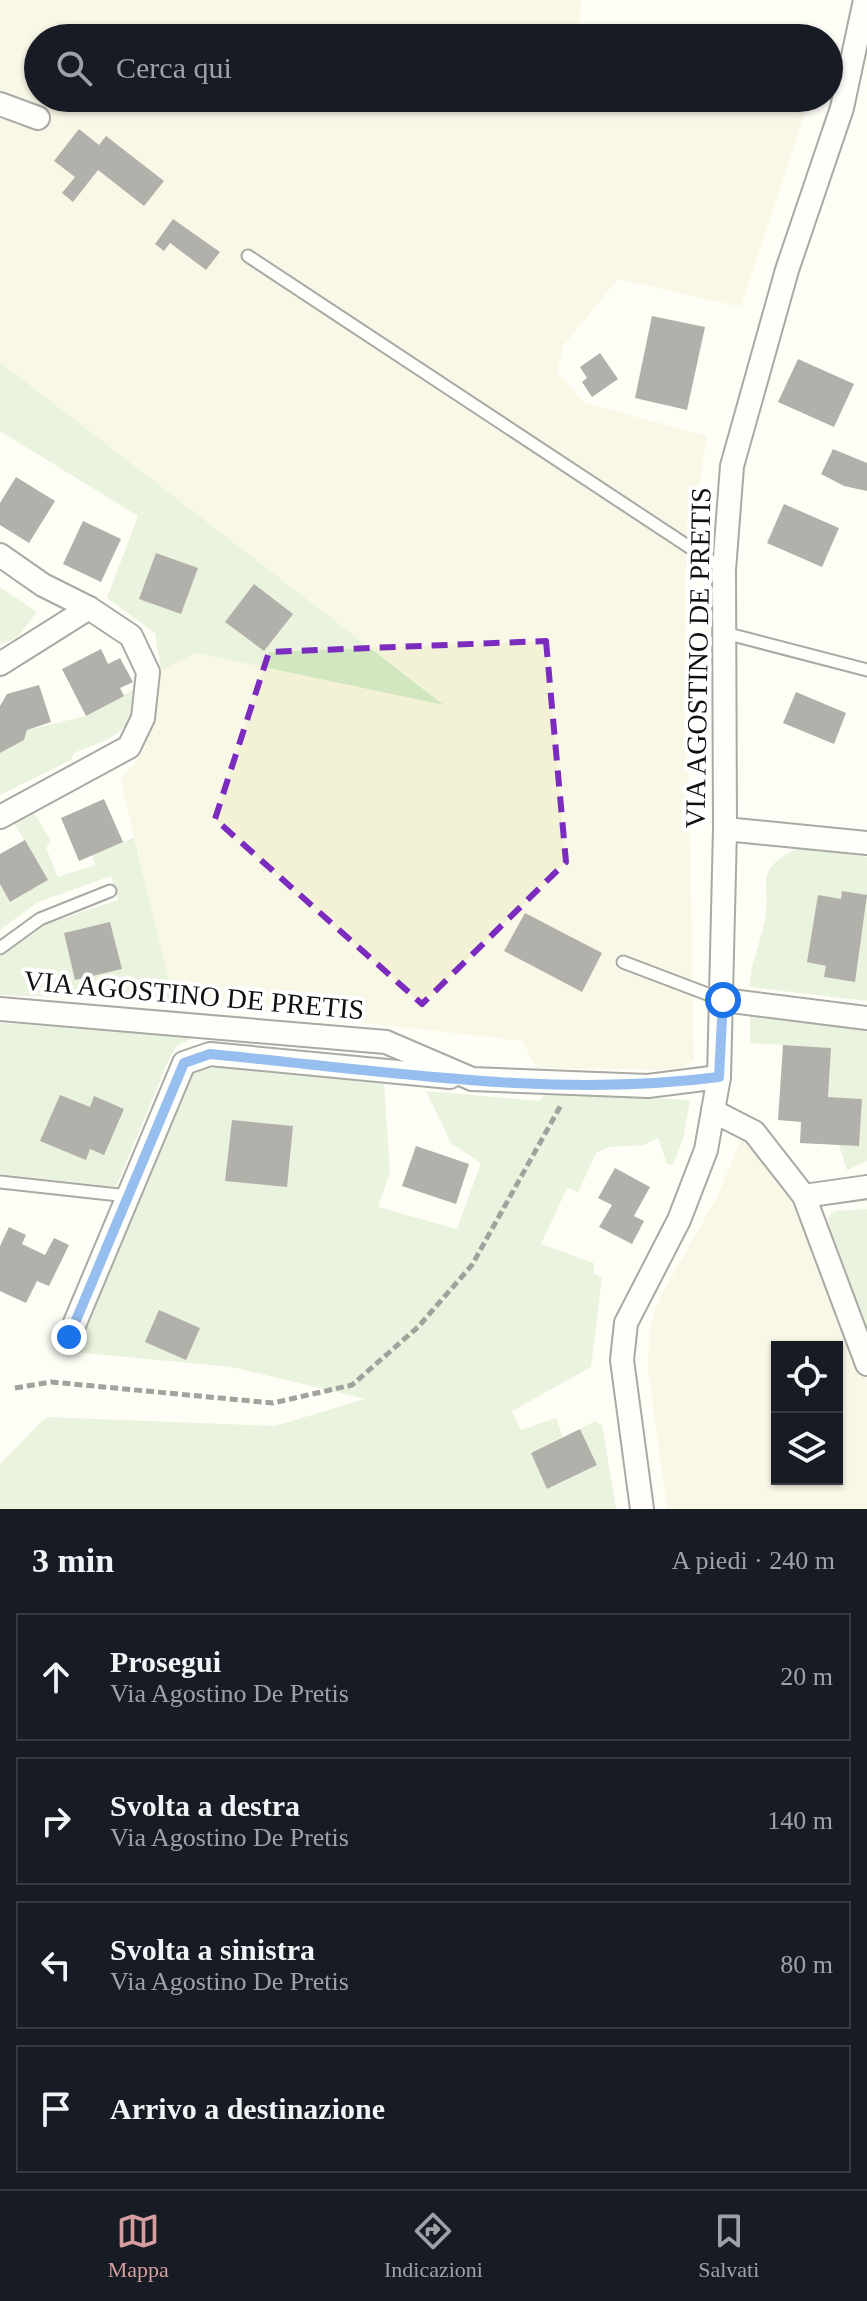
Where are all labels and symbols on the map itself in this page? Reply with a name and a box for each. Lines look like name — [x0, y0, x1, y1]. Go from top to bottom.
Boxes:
street label: VIA AGOSTINO DE PRETIS — [680, 487, 716, 829]
street label: VIA AGOSTINO DE PRETIS — [23, 965, 365, 1025]
route start — [705, 982, 741, 1018]
route end — [51, 1319, 87, 1355]

